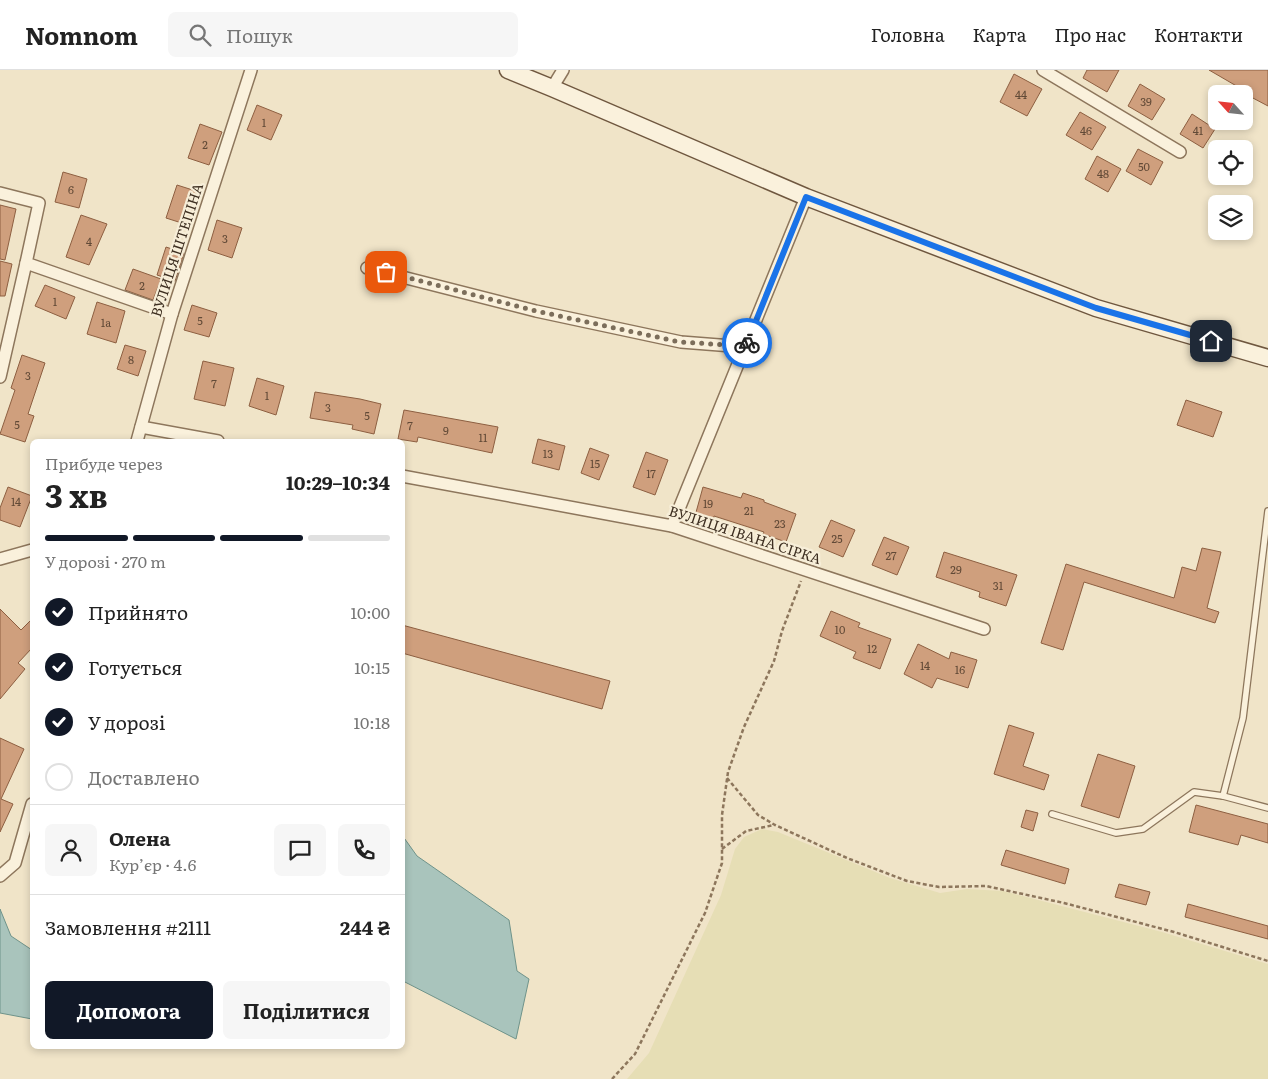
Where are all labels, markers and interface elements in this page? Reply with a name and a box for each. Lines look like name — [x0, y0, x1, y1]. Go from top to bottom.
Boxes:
search box — [168, 12, 518, 57]
text: Nomnom — [25, 17, 138, 52]
icon: search — [186, 21, 214, 49]
text: Пошук — [226, 21, 293, 49]
text: Головна — [871, 21, 945, 48]
text: Карта — [973, 21, 1027, 48]
text: Про нас — [1055, 21, 1126, 48]
text: Контакти — [1154, 21, 1243, 48]
north arrow — [1208, 85, 1252, 130]
map controls — [1208, 85, 1253, 240]
house number: 44 — [1015, 86, 1027, 102]
house number: 39 — [1140, 93, 1152, 109]
house number: 1 — [262, 114, 267, 130]
house number: 46 — [1080, 122, 1092, 138]
house number: 41 — [1193, 122, 1204, 138]
house number: 2 — [202, 136, 208, 152]
button: locate — [1208, 140, 1253, 185]
house number: 50 — [1138, 158, 1150, 174]
house number: 48 — [1097, 165, 1109, 181]
street label: ВУЛИЦЯ ШТЕПІНА — [145, 180, 207, 319]
house number: 6 — [68, 181, 74, 197]
button: layers — [1208, 195, 1253, 240]
house number: 3 — [222, 230, 228, 246]
house number: 4 — [86, 233, 92, 249]
pin — [365, 251, 407, 293]
icon: bag — [372, 258, 400, 286]
house number: 2 — [139, 277, 145, 293]
house number: 1 — [53, 293, 58, 309]
house number: 5 — [197, 312, 203, 328]
house number: 1а — [101, 314, 111, 330]
courier — [722, 318, 772, 368]
pin — [1190, 320, 1232, 362]
icon: home — [1197, 327, 1225, 355]
icon: bike — [733, 329, 761, 357]
house number: 8 — [128, 351, 134, 367]
house number: 3 — [25, 367, 31, 383]
house number: 7 — [211, 375, 217, 391]
house number: 1 — [265, 387, 270, 403]
house number: 3 — [325, 399, 331, 415]
house number: 5 — [364, 407, 370, 423]
house number: 5 — [14, 416, 20, 432]
house number: 7 — [407, 417, 413, 433]
house number: 9 — [443, 422, 449, 438]
house number: 11 — [479, 429, 488, 445]
house number: 13 — [543, 445, 553, 461]
text: Прибуде через — [45, 451, 163, 475]
house number: 15 — [590, 455, 600, 471]
house number: 17 — [646, 465, 656, 481]
text: 10:29–10:34 — [286, 468, 390, 496]
text: 3 хв — [45, 470, 108, 518]
house number: 14 — [11, 493, 21, 509]
house number: 19 — [703, 495, 713, 511]
street label: ВУЛИЦЯ ІВАНА СІРКА — [667, 500, 825, 568]
house number: 21 — [744, 502, 755, 518]
house number: 23 — [774, 515, 786, 531]
house number: 25 — [831, 530, 843, 546]
house number: 27 — [885, 547, 897, 563]
text: У дорозі · 270 m — [45, 549, 166, 573]
house number: 29 — [950, 561, 962, 577]
house number: 31 — [993, 577, 1004, 593]
icon: check — [45, 598, 73, 626]
text: Прийнято — [88, 598, 188, 626]
text: 10:00 — [350, 600, 390, 624]
house number: 10 — [835, 621, 845, 637]
house number: 12 — [867, 640, 877, 656]
icon: check — [45, 653, 73, 681]
text: Готується — [88, 653, 183, 681]
text: 10:15 — [354, 655, 390, 679]
house number: 14 — [920, 657, 930, 673]
house number: 16 — [955, 661, 965, 677]
icon: check — [45, 708, 73, 736]
text: У дорозі — [88, 708, 165, 736]
text: 10:18 — [354, 710, 390, 734]
text: Доставлено — [88, 763, 200, 791]
button: person — [45, 824, 97, 876]
text: Олена — [109, 824, 171, 852]
button: chat — [274, 824, 326, 876]
button: phone — [338, 824, 390, 876]
text: Кур’єр · 4.6 — [109, 852, 196, 876]
text: Замовлення #2111 — [45, 913, 211, 941]
text: 244 ₴ — [340, 913, 390, 941]
button: Допомога — [45, 981, 213, 1039]
button: Поділитися — [223, 981, 390, 1039]

